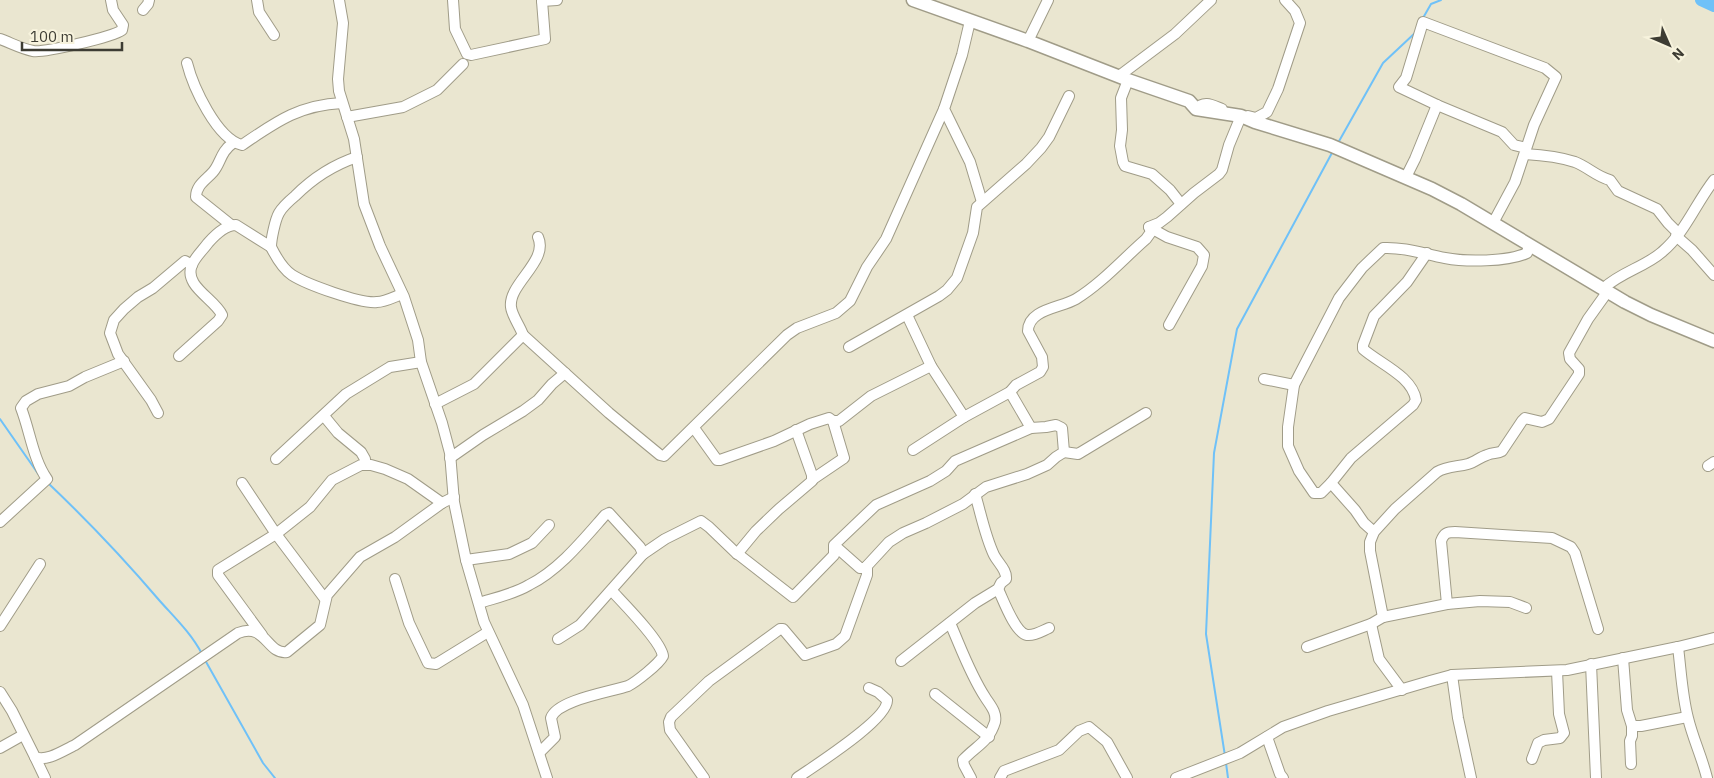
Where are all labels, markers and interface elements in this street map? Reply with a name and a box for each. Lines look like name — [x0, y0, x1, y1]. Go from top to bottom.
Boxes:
scale bar — [22, 20, 122, 52]
north arrow — [1644, 20, 1694, 70]
text: 100 m — [30, 27, 74, 46]
text: N — [1668, 44, 1688, 64]

